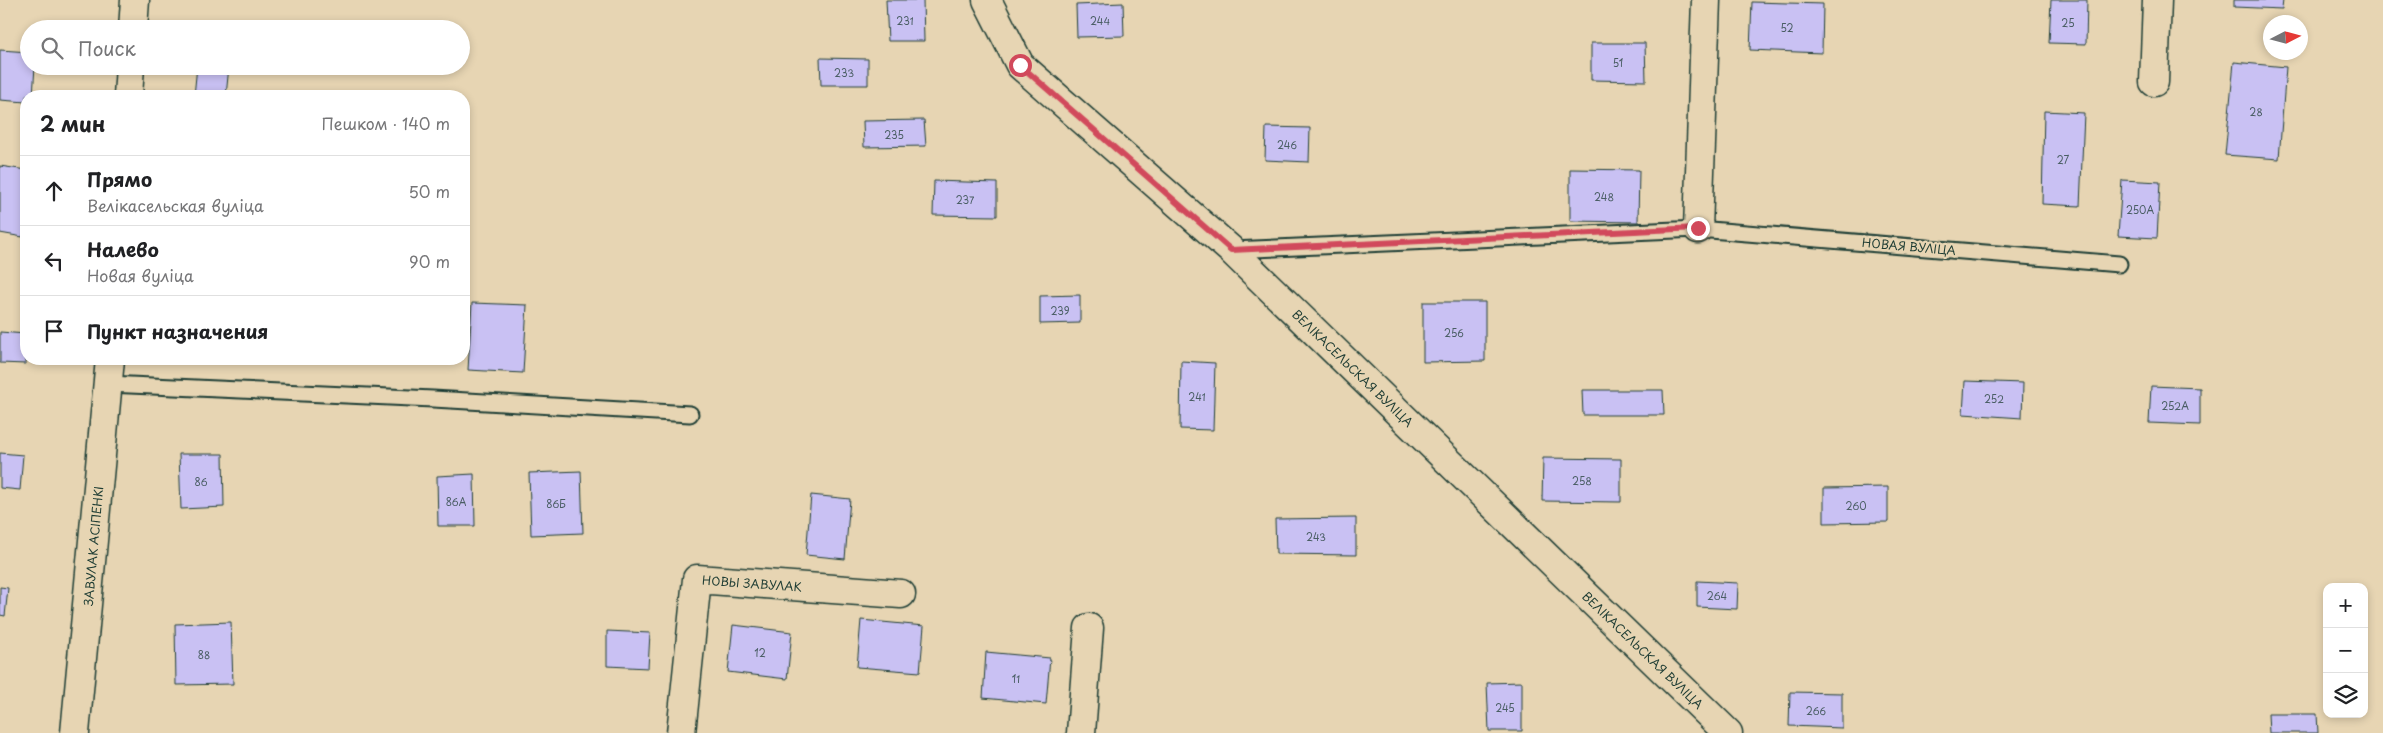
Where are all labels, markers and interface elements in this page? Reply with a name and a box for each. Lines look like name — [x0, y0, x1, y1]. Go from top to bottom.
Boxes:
house number: 231 — [896, 13, 914, 28]
house number: 244 — [1090, 13, 1110, 28]
house number: 25 — [2061, 15, 2075, 30]
north arrow — [2263, 15, 2308, 60]
search box — [20, 20, 470, 75]
house number: 52 — [1780, 20, 1794, 35]
icon: search — [38, 34, 66, 62]
text: Поиск — [78, 34, 136, 62]
route start — [1009, 54, 1032, 77]
house number: 51 — [1613, 55, 1623, 70]
house number: 233 — [834, 65, 854, 80]
house number: 28 — [2249, 104, 2263, 119]
text: 2 мин — [40, 107, 105, 139]
text: Пешком · 140 m — [322, 111, 450, 135]
house number: 235 — [884, 127, 904, 142]
house number: 246 — [1277, 137, 1297, 152]
house number: 27 — [2057, 152, 2070, 167]
text: Прямо — [87, 165, 152, 193]
icon: ahead — [40, 177, 68, 205]
text: 50 m — [409, 179, 450, 203]
house number: 248 — [1594, 189, 1614, 204]
house number: 237 — [956, 192, 975, 207]
text: Велікасельская вуліца — [87, 193, 264, 217]
house number: 250А — [2126, 202, 2154, 217]
route end — [1687, 217, 1710, 240]
street label: НОВАЯ ВУЛІЦА — [1861, 233, 1957, 259]
text: Налево — [87, 235, 159, 263]
icon: left — [40, 247, 68, 275]
text: 90 m — [409, 249, 450, 273]
text: Новая вуліца — [87, 263, 194, 287]
house number: 239 — [1050, 303, 1070, 318]
street label: ВЕЛІКАСЕЛЬСКАЯ ВУЛІЦА — [1288, 305, 1418, 431]
icon: arrive — [40, 317, 68, 345]
text: Пункт назначения — [87, 317, 268, 345]
house number: 256 — [1444, 325, 1464, 340]
house number: 241 — [1188, 389, 1206, 404]
house number: 252 — [1984, 391, 2004, 406]
house number: 252А — [2161, 398, 2189, 413]
house number: 258 — [1572, 473, 1592, 488]
house number: 86 — [195, 474, 208, 489]
street label: ЗАВУЛАК АСІПЕНКІ — [79, 485, 107, 607]
house number: 86А — [446, 494, 467, 509]
house number: 86Б — [546, 496, 566, 511]
house number: 260 — [1845, 498, 1867, 513]
house number: 243 — [1306, 529, 1326, 544]
street label: НОВЫ ЗАВУЛАК — [701, 571, 803, 595]
map controls — [2323, 583, 2368, 718]
button: + — [2323, 583, 2368, 628]
street label: ВЕЛІКАСЕЛЬСКАЯ ВУЛІЦА — [1578, 587, 1708, 713]
house number: 264 — [1707, 588, 1728, 603]
button: − — [2323, 628, 2368, 673]
house number: 12 — [754, 645, 766, 660]
house number: 88 — [198, 647, 210, 662]
house number: 11 — [1012, 671, 1020, 686]
button: layers — [2323, 673, 2368, 718]
house number: 245 — [1495, 700, 1515, 715]
house number: 266 — [1806, 703, 1826, 718]

